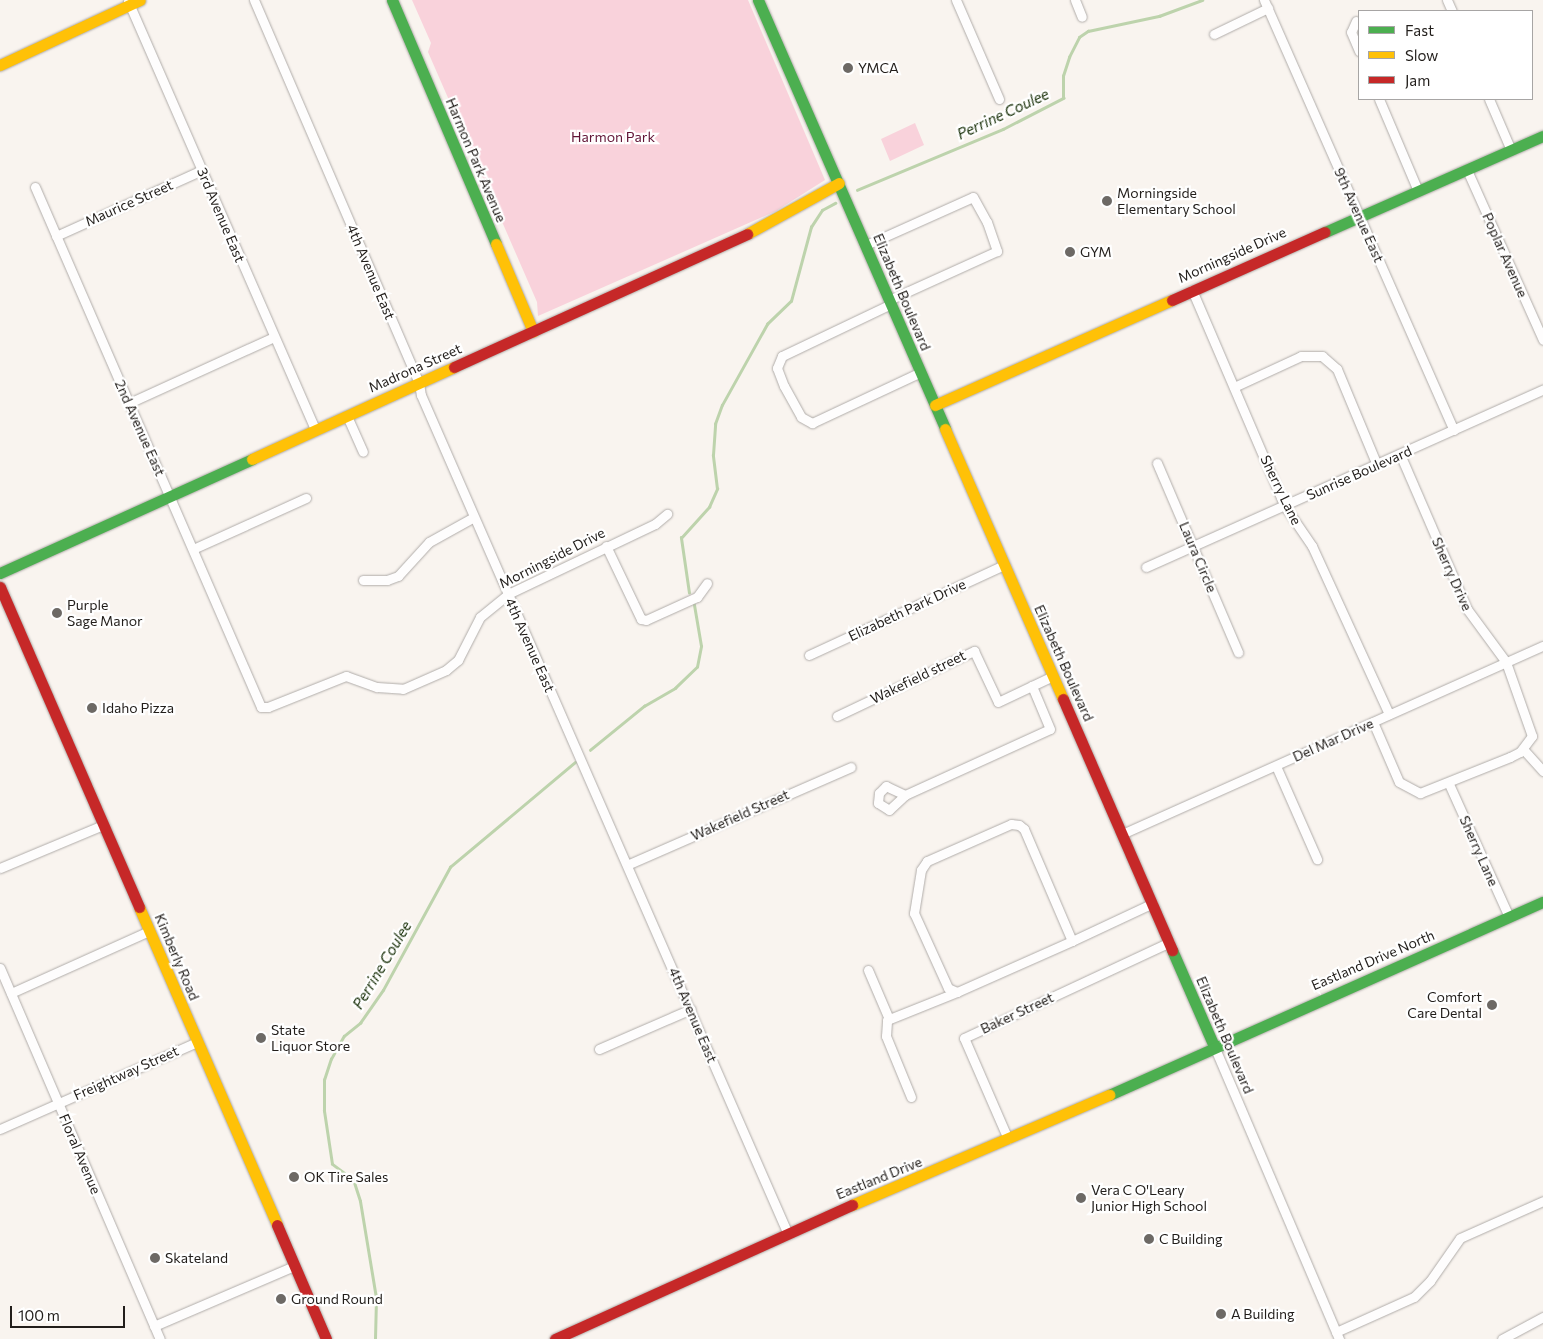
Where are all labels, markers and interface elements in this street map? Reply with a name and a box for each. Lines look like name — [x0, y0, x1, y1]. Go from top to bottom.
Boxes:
legend — [1358, 10, 1533, 100]
text: Fast — [1405, 21, 1434, 39]
text: Slow — [1405, 46, 1438, 64]
place label: YMCA — [858, 60, 899, 76]
marker: YMCA — [842, 62, 854, 74]
text: Jam — [1405, 71, 1430, 89]
water label: Perrine Coulee — [954, 85, 1052, 143]
street label: Harmon Park Avenue — [442, 95, 510, 225]
park label: Harmon Park — [571, 129, 655, 145]
street label: 3rd Avenue East — [194, 165, 248, 265]
street label: 9th Avenue East — [1331, 165, 1387, 265]
street label: Maurice Street — [83, 176, 175, 230]
place label: Morningside Elementary School — [1117, 185, 1236, 218]
marker: Morningside Elementary School — [1101, 195, 1113, 207]
street label: Poplar Avenue — [1479, 210, 1531, 300]
street label: 4th Avenue East — [343, 222, 399, 322]
street label: Morningside Drive — [1175, 224, 1289, 286]
street label: Elizabeth Boulevard — [870, 231, 934, 353]
place label: GYM — [1080, 244, 1112, 260]
marker: GYM — [1064, 246, 1076, 258]
street label: Madrona Street — [366, 340, 464, 396]
street label: 2nd Avenue East — [111, 377, 169, 479]
street label: Sunrise Boulevard — [1304, 442, 1414, 504]
street label: Sherry Lane — [1257, 452, 1305, 528]
street label: Laura Circle — [1176, 519, 1220, 595]
street label: Morningside Drive — [496, 524, 608, 592]
street label: Sherry Drive — [1428, 535, 1476, 613]
street label: Elizabeth Park Drive — [846, 575, 968, 645]
street label: 4th Avenue East — [502, 595, 558, 695]
place label: Purple Sage Manor — [67, 597, 143, 630]
street label: Elizabeth Boulevard — [1031, 602, 1097, 724]
marker: Purple Sage Manor — [51, 607, 63, 619]
street label: Wakefield street — [868, 647, 968, 707]
place label: Idaho Pizza — [102, 700, 174, 716]
marker: Idaho Pizza — [86, 702, 98, 714]
street label: Del Mar Drive — [1290, 715, 1376, 765]
street label: Wakefield Street — [688, 786, 792, 844]
street label: Sherry Lane — [1456, 813, 1502, 889]
street label: Kimberly Road — [151, 911, 203, 1003]
water label: Perrine Coulee — [349, 918, 415, 1012]
street label: Eastland Drive North — [1309, 926, 1437, 994]
street label: 4th Avenue East — [665, 965, 721, 1065]
street label: Elizabeth Boulevard — [1193, 974, 1257, 1096]
street label: Baker Street — [978, 989, 1056, 1037]
place label: Comfort Care Dental — [1407, 989, 1482, 1022]
marker: Comfort Care Dental — [1486, 999, 1498, 1011]
place label: State Liquor Store — [271, 1022, 350, 1054]
marker: State Liquor Store — [255, 1032, 267, 1044]
street label: Freightway Street — [71, 1042, 181, 1104]
street label: Floral Avenue — [56, 1111, 104, 1197]
street label: Eastland Drive — [834, 1153, 924, 1203]
place label: OK Tire Sales — [304, 1169, 388, 1185]
marker: OK Tire Sales — [288, 1171, 300, 1183]
place label: Vera C O'Leary Junior High School — [1091, 1182, 1207, 1214]
marker: Vera C O'Leary Junior High School — [1075, 1192, 1087, 1204]
place label: C Building — [1159, 1231, 1223, 1247]
marker: C Building — [1143, 1233, 1155, 1245]
place label: Skateland — [165, 1250, 228, 1266]
marker: Skateland — [149, 1252, 161, 1264]
place label: Ground Round — [291, 1291, 383, 1307]
marker: Ground Round — [275, 1293, 287, 1305]
scale bar — [12, 1296, 128, 1328]
text: 100 m — [18, 1306, 60, 1324]
place label: A Building — [1231, 1306, 1295, 1322]
marker: A Building — [1215, 1308, 1227, 1320]

